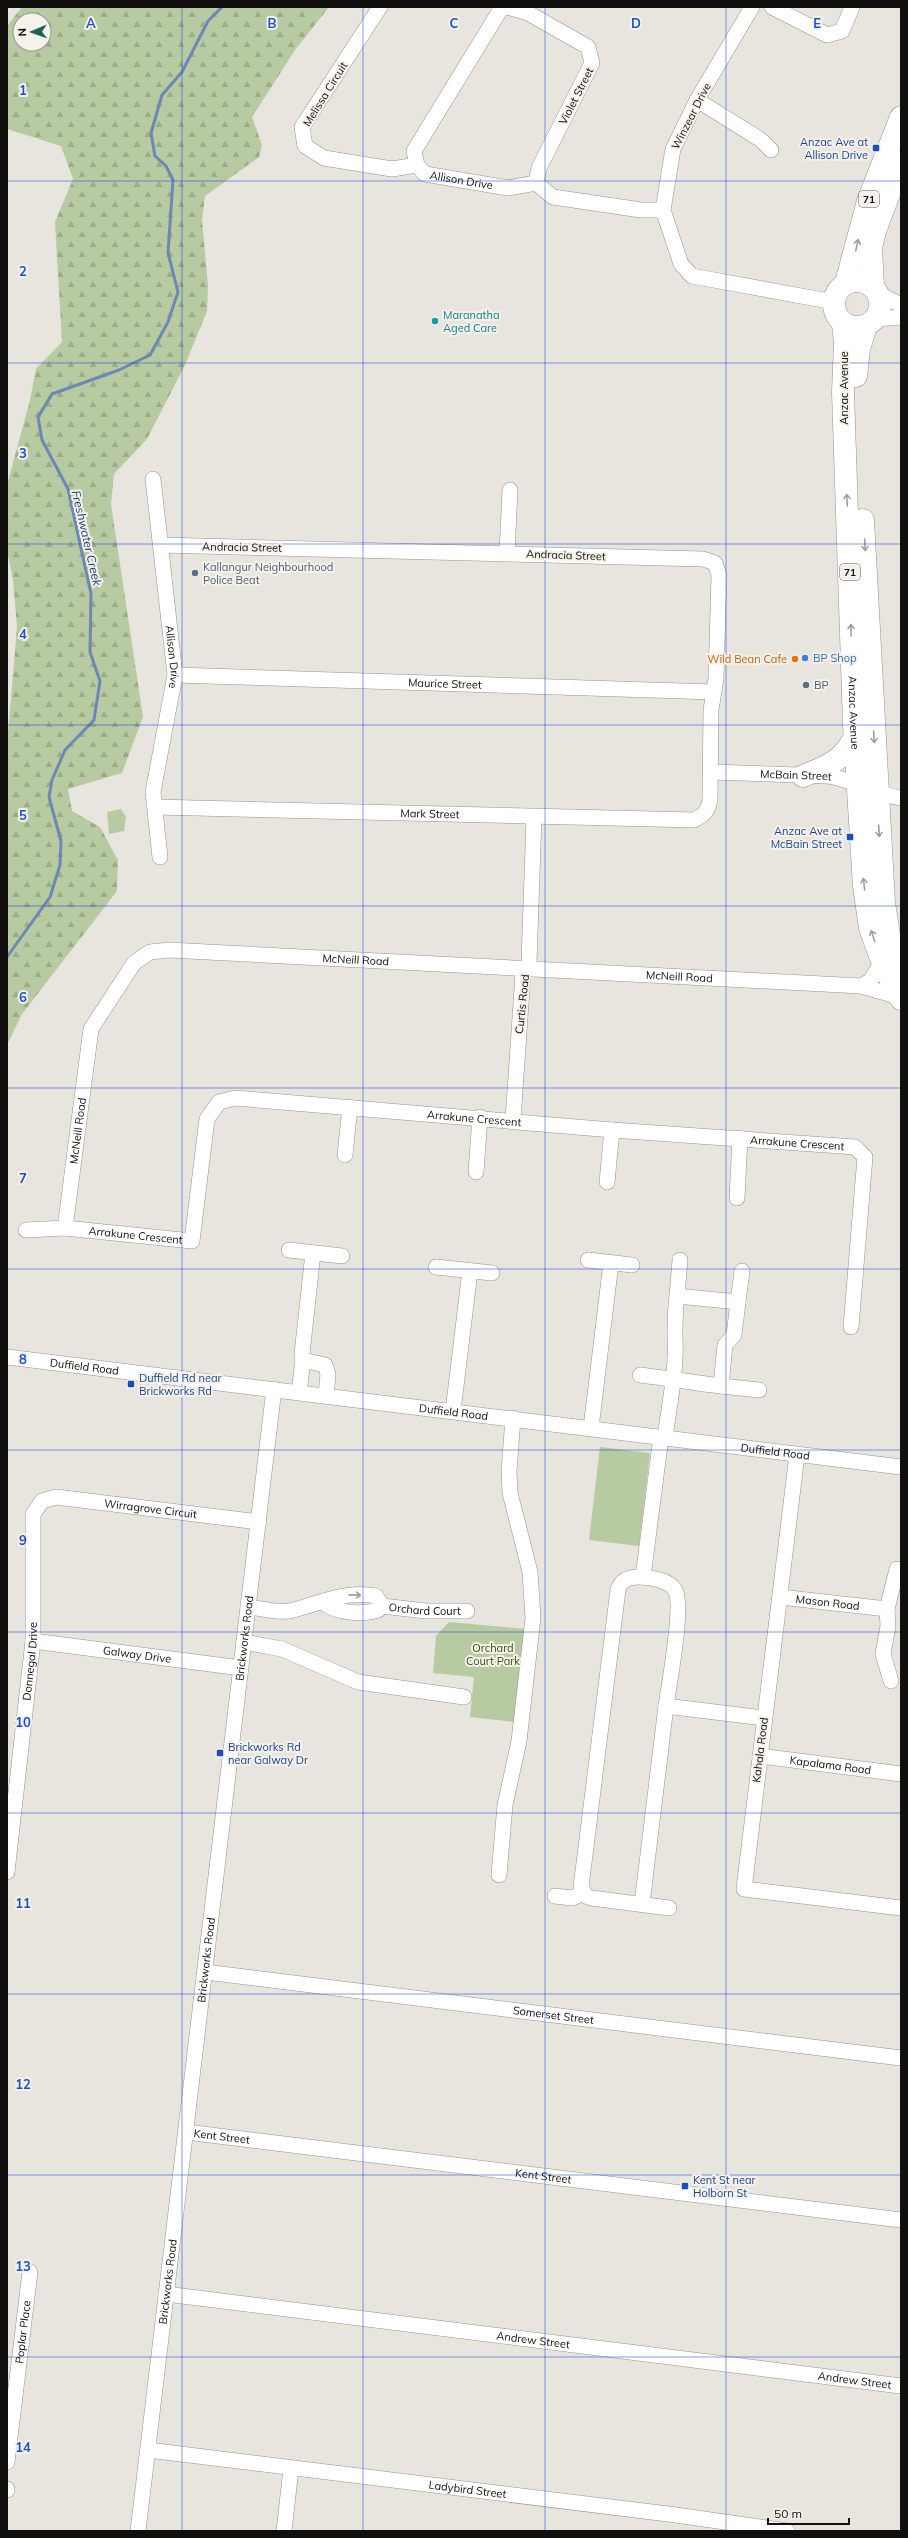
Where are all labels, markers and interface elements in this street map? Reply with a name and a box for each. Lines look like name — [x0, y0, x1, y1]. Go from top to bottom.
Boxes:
north arrow — [12, 12, 52, 52]
text: A — [86, 15, 96, 31]
text: B — [268, 15, 277, 31]
text: C — [450, 15, 459, 31]
text: D — [631, 15, 641, 31]
text: E — [813, 15, 821, 31]
text: N — [15, 28, 29, 37]
street label: Melissa Circuit — [300, 59, 350, 129]
street label: Violet Street — [556, 65, 596, 127]
street label: Winzear Drive — [668, 80, 714, 152]
text: 1 — [19, 82, 27, 98]
place label: Anzac Ave at Allison Drive — [800, 135, 868, 162]
marker: Anzac Ave at Allison Drive — [871, 143, 881, 153]
street label: Allison Drive — [429, 168, 494, 192]
road number: 71 — [859, 191, 879, 207]
one-way arrow — [853, 239, 861, 252]
text: 2 — [19, 263, 27, 279]
place label: Maranatha Aged Care — [443, 308, 500, 335]
marker: Maranatha Aged Care — [430, 316, 440, 326]
street label: Anzac Avenue — [837, 351, 851, 425]
text: 3 — [19, 445, 27, 461]
water label: Freshwater Creek — [69, 489, 105, 588]
one-way arrow — [844, 494, 851, 507]
one-way arrow — [861, 538, 868, 551]
street label: Andracia Street — [202, 539, 282, 555]
street label: Andracia Street — [526, 547, 606, 563]
place label: Kallangur Neighbourhood Police Beat — [203, 560, 333, 587]
road number: 71 — [840, 564, 860, 580]
marker: Kallangur Neighbourhood Police Beat — [190, 568, 200, 578]
street label: Allison Drive — [162, 624, 182, 690]
one-way arrow — [848, 624, 855, 637]
text: 4 — [19, 626, 27, 642]
place label: BP Shop — [813, 651, 857, 665]
place label: Wild Bean Cafe — [707, 652, 787, 666]
marker: BP Shop — [800, 653, 810, 663]
marker: Wild Bean Cafe — [790, 654, 800, 664]
street label: Maurice Street — [408, 675, 482, 692]
street label: Anzac Avenue — [845, 676, 863, 750]
place label: BP — [814, 678, 829, 692]
marker: BP — [801, 680, 811, 690]
one-way arrow — [870, 730, 878, 743]
street label: McBain Street — [760, 767, 833, 784]
street label: Mark Street — [400, 806, 460, 821]
text: 5 — [19, 807, 27, 823]
place label: Anzac Ave at McBain Street — [771, 824, 842, 851]
one-way arrow — [876, 824, 883, 837]
marker: Anzac Ave at McBain Street — [845, 832, 855, 842]
one-way arrow — [860, 878, 868, 891]
one-way arrow — [869, 929, 876, 942]
street label: McNeill Road — [322, 951, 390, 968]
street label: McNeill Road — [646, 968, 713, 985]
street label: Curtis Road — [512, 974, 532, 1034]
text: 6 — [19, 989, 27, 1005]
street label: McNeill Road — [66, 1097, 89, 1165]
street label: Arrakune Crescent — [427, 1107, 522, 1129]
street label: Arrakune Crescent — [750, 1133, 845, 1153]
text: 7 — [19, 1170, 27, 1186]
street label: Arrakune Crescent — [88, 1223, 183, 1247]
text: 8 — [19, 1351, 27, 1367]
street label: Duffield Road — [49, 1355, 120, 1378]
place label: Duffield Rd near Brickworks Rd — [139, 1371, 221, 1398]
marker: Duffield Rd near Brickworks Rd — [126, 1379, 136, 1389]
street label: Duffield Road — [418, 1401, 489, 1423]
street label: Duffield Road — [740, 1440, 811, 1463]
street label: Wirragrove Circuit — [103, 1496, 198, 1521]
text: 9 — [19, 1532, 27, 1548]
one-way arrow — [348, 1591, 361, 1599]
street label: Mason Road — [795, 1592, 860, 1613]
street label: Brickworks Road — [232, 1595, 256, 1682]
street label: Orchard Court — [388, 1600, 461, 1618]
street label: Donnegal Drive — [19, 1622, 40, 1701]
park label: Orchard Court Park — [466, 1641, 520, 1668]
street label: Galway Drive — [102, 1643, 172, 1666]
text: 10 — [15, 1714, 31, 1730]
street label: Kahala Road — [749, 1717, 771, 1783]
place label: Brickworks Rd near Galway Dr — [228, 1740, 308, 1767]
marker: Brickworks Rd near Galway Dr — [215, 1748, 225, 1758]
street label: Kapalama Road — [789, 1753, 872, 1777]
text: 11 — [15, 1895, 31, 1911]
street label: Brickworks Road — [194, 1917, 218, 2003]
street label: Somerset Street — [512, 2003, 595, 2027]
text: 12 — [15, 2076, 31, 2092]
street label: Kent Street — [193, 2126, 251, 2147]
street label: Kent Street — [514, 2166, 572, 2186]
place label: Kent St near Holborn St — [693, 2173, 756, 2200]
marker: Kent St near Holborn St — [680, 2181, 690, 2191]
street label: Brickworks Road — [156, 2238, 180, 2325]
text: 13 — [15, 2258, 31, 2274]
street label: Poplar Place — [12, 2299, 34, 2364]
street label: Andrew Street — [496, 2328, 571, 2352]
street label: Andrew Street — [817, 2369, 892, 2392]
text: 14 — [15, 2439, 31, 2455]
street label: Ladybird Street — [428, 2478, 507, 2501]
scale bar — [768, 2500, 849, 2526]
text: 50 m — [774, 2506, 802, 2521]

